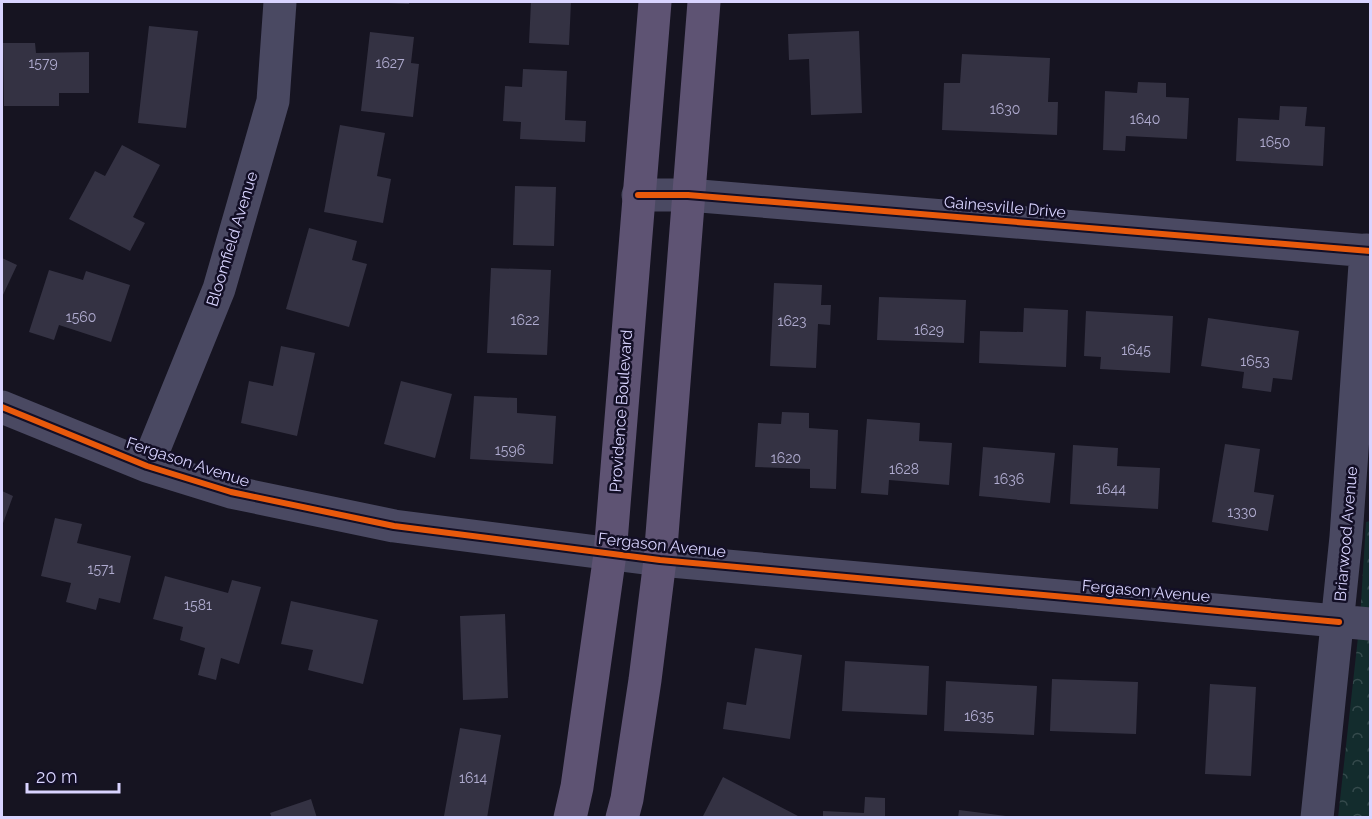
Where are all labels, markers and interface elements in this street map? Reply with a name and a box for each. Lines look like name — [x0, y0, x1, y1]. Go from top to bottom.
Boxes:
house number: 1579 — [28, 55, 58, 71]
house number: 1627 — [375, 55, 405, 71]
house number: 1630 — [990, 101, 1020, 117]
house number: 1640 — [1130, 111, 1160, 127]
house number: 1650 — [1260, 134, 1290, 150]
street label: Bloomfield Avenue — [202, 169, 262, 309]
street label: Gainesville Drive — [943, 192, 1067, 222]
house number: 1560 — [66, 309, 96, 325]
house number: 1622 — [510, 312, 540, 328]
house number: 1623 — [777, 313, 807, 329]
house number: 1629 — [914, 322, 944, 338]
street label: Providence Boulevard — [606, 329, 636, 493]
house number: 1645 — [1121, 342, 1151, 358]
house number: 1653 — [1240, 353, 1270, 369]
street label: Fergason Avenue — [124, 433, 252, 491]
house number: 1596 — [495, 442, 525, 458]
house number: 1620 — [771, 450, 801, 466]
house number: 1628 — [889, 461, 919, 477]
street label: Briarwood Avenue — [1331, 466, 1361, 602]
house number: 1636 — [994, 471, 1024, 487]
house number: 1644 — [1096, 481, 1126, 497]
house number: 1330 — [1227, 504, 1257, 520]
street label: Fergason Avenue — [597, 529, 727, 561]
house number: 1571 — [87, 561, 115, 577]
street label: Fergason Avenue — [1081, 576, 1211, 606]
house number: 1581 — [184, 597, 212, 613]
house number: 1635 — [964, 708, 994, 724]
scale bar — [27, 756, 118, 794]
text: 20 m — [36, 766, 78, 787]
house number: 1614 — [459, 770, 487, 786]

